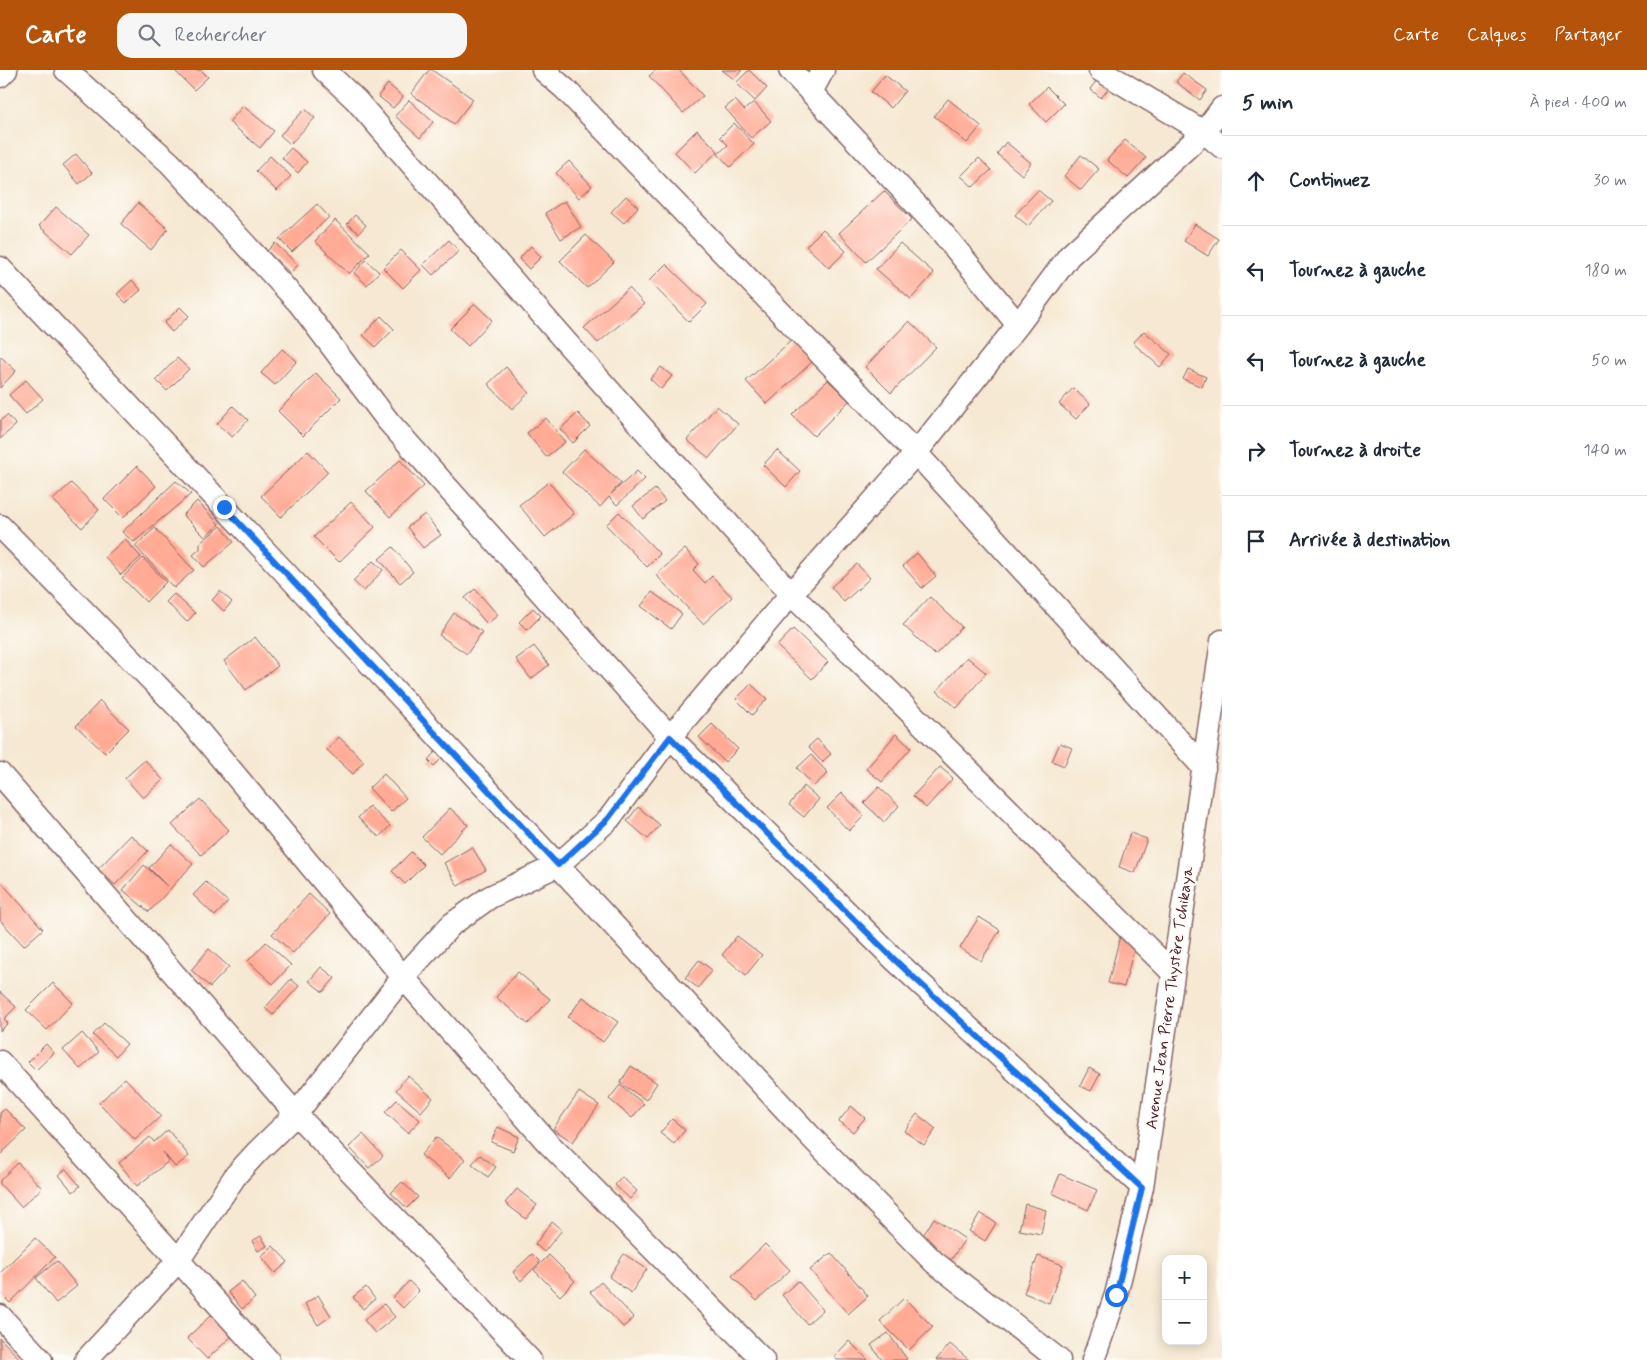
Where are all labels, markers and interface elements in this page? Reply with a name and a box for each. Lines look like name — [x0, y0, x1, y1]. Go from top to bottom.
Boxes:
search box — [117, 13, 467, 58]
text: Carte — [25, 20, 87, 51]
icon: search — [135, 21, 163, 49]
text: Rechercher — [175, 23, 267, 48]
text: Carte — [1393, 23, 1439, 47]
text: Calques — [1467, 23, 1526, 47]
text: Partager — [1554, 23, 1622, 47]
text: 5 min — [1242, 89, 1294, 117]
text: À pied · 400 m — [1529, 92, 1627, 113]
icon: ahead — [1242, 167, 1270, 195]
text: Continuez — [1289, 168, 1370, 193]
text: 30 m — [1594, 170, 1627, 191]
icon: left — [1242, 257, 1270, 285]
text: Tournez à gauche — [1289, 258, 1426, 283]
text: 180 m — [1584, 260, 1627, 281]
icon: left — [1242, 347, 1270, 375]
text: Tournez à gauche — [1289, 348, 1426, 373]
text: 50 m — [1591, 350, 1627, 371]
icon: right — [1242, 437, 1270, 465]
text: Tournez à droite — [1289, 438, 1421, 463]
text: 140 m — [1583, 440, 1627, 461]
route end — [213, 496, 236, 519]
icon: arrive — [1242, 527, 1270, 555]
text: Arrivée à destination — [1289, 528, 1450, 553]
street label: Avenue Jean Pierre Thystère Tchikaya — [1141, 865, 1199, 1130]
map controls — [1162, 1255, 1207, 1345]
button: + — [1162, 1255, 1207, 1300]
route start — [1105, 1284, 1128, 1307]
button: − — [1162, 1300, 1207, 1345]

